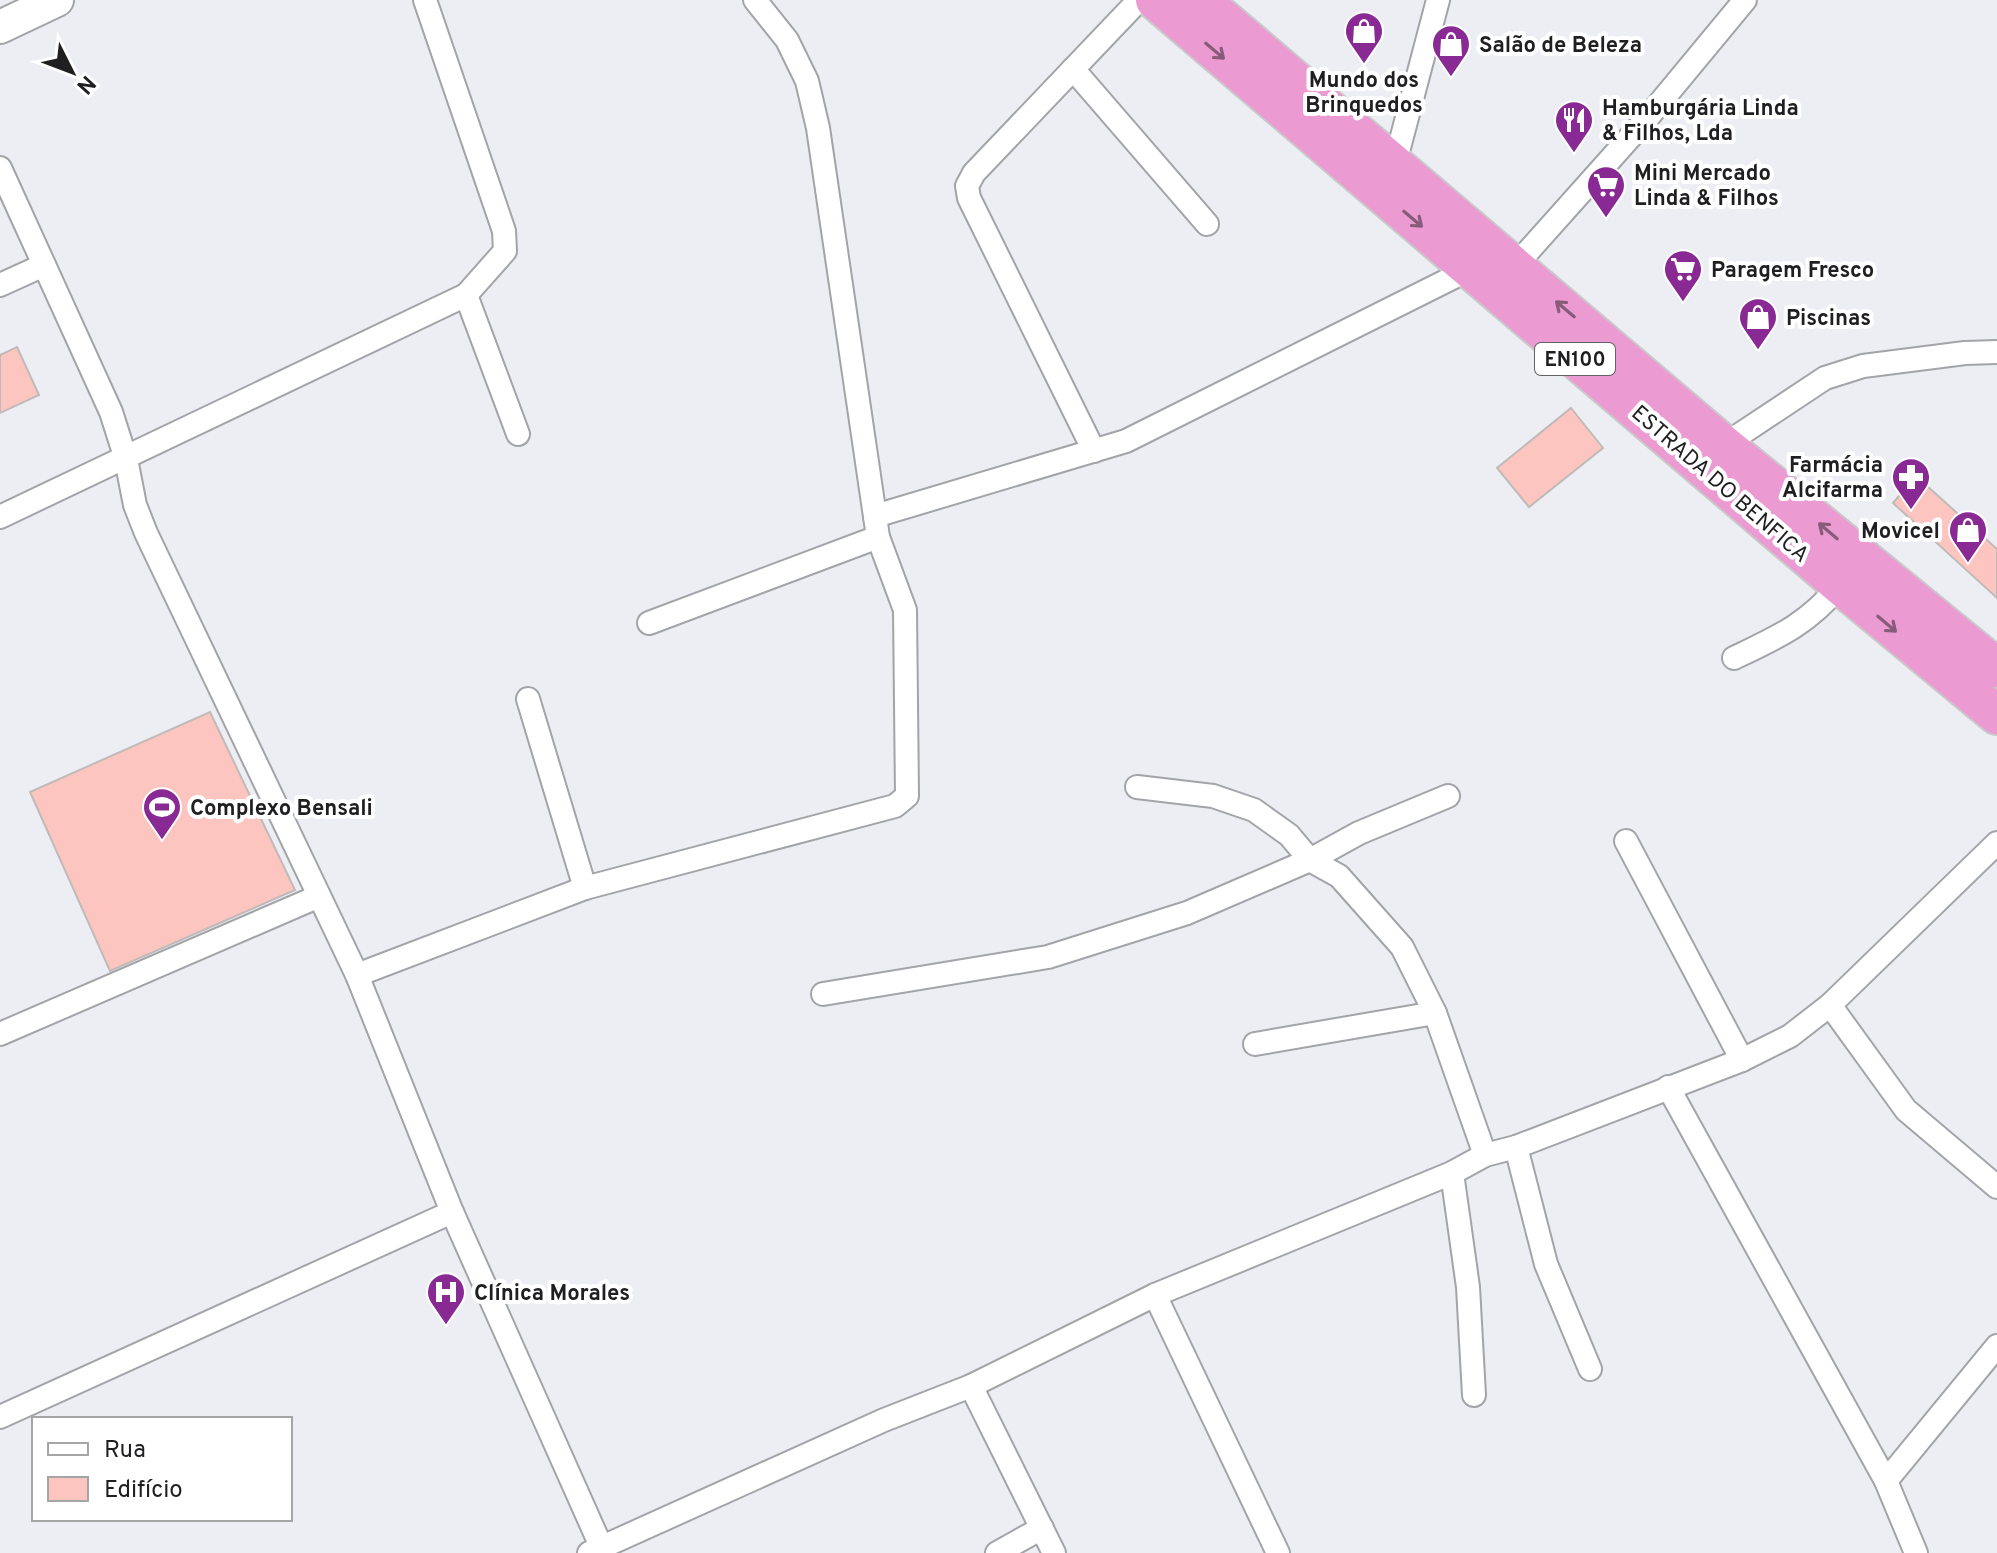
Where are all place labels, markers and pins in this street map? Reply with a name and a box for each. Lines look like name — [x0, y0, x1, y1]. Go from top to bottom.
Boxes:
shop icon: Mundo dos Brinquedos — [1343, 10, 1385, 65]
shop icon: Salão de Beleza — [1430, 23, 1472, 78]
place label: Salão de Beleza — [1479, 33, 1642, 60]
place label: Mundo dos Brinquedos — [1305, 68, 1423, 120]
place label: Hamburgária Linda & Filhos, Lda — [1602, 96, 1799, 148]
restaurant icon: Hamburgária Linda & Filhos, Lda — [1553, 99, 1595, 154]
place label: Mini Mercado Linda & Filhos — [1634, 161, 1779, 213]
supermarket icon: Mini Mercado Linda & Filhos — [1585, 164, 1627, 219]
supermarket icon: Paragem Fresco — [1662, 248, 1704, 303]
place label: Paragem Fresco — [1711, 258, 1874, 285]
shop icon: Piscinas — [1737, 296, 1779, 351]
place label: Piscinas — [1786, 306, 1871, 333]
place label: Farmácia Alcifarma — [1782, 453, 1883, 505]
pharmacy icon: Farmácia Alcifarma — [1890, 456, 1932, 511]
shop icon: Movicel — [1947, 509, 1989, 564]
place label: Movicel — [1861, 519, 1940, 546]
sports icon: Complexo Bensali — [141, 786, 183, 841]
place label: Complexo Bensali — [190, 796, 373, 823]
hospital icon: Clínica Morales — [425, 1271, 467, 1326]
place label: Clínica Morales — [474, 1281, 630, 1308]

